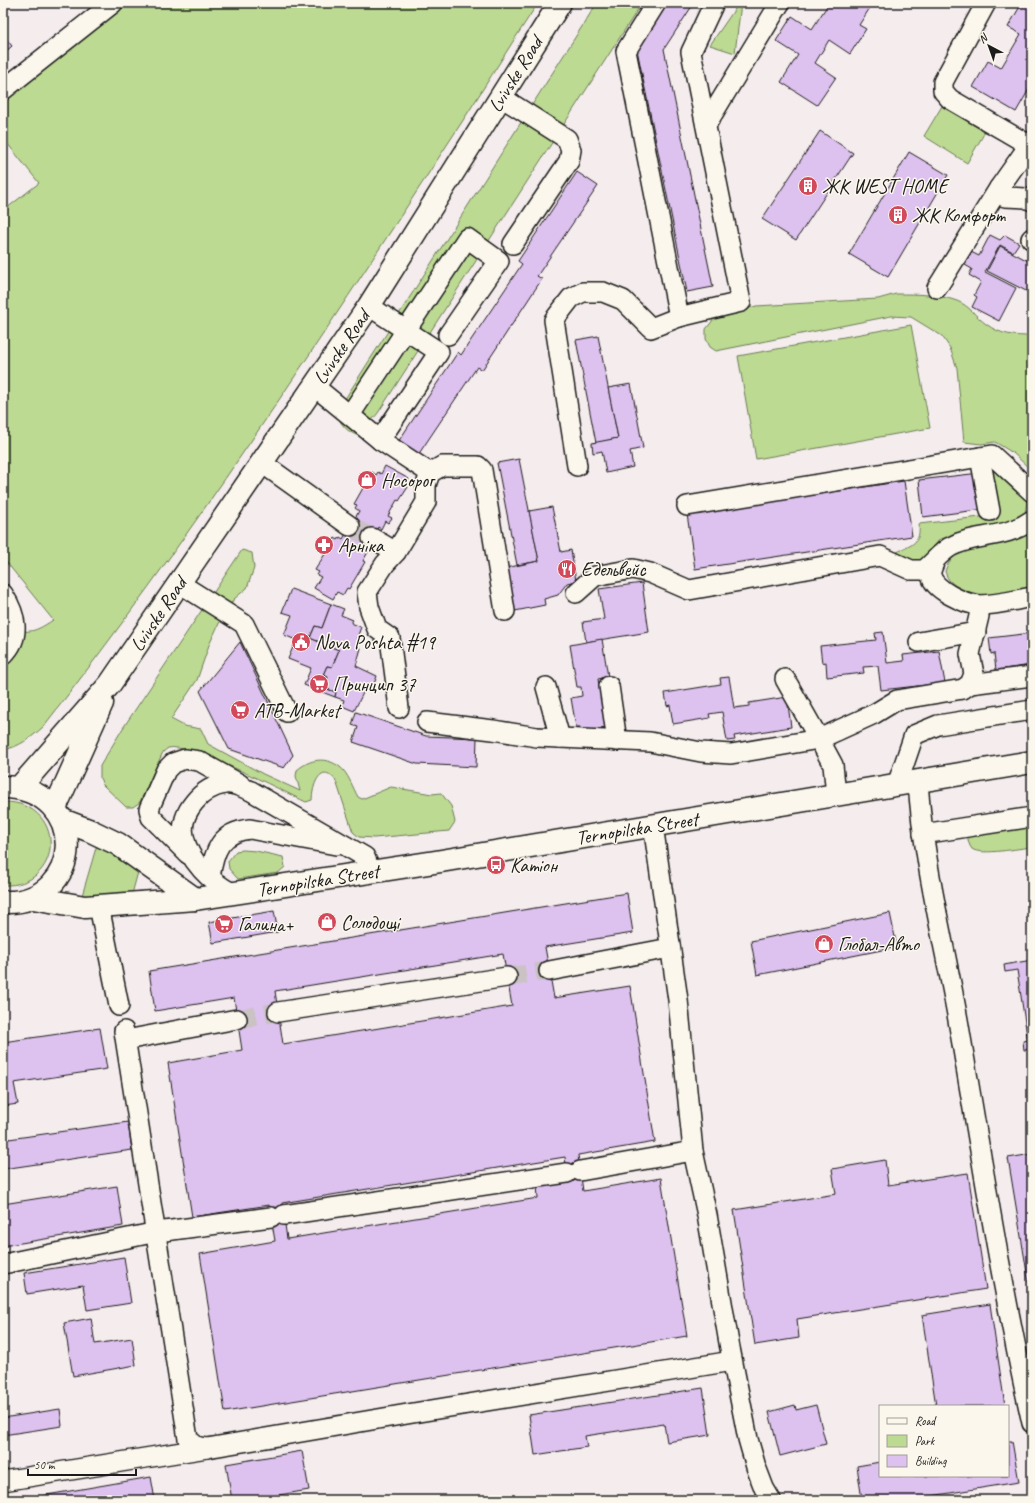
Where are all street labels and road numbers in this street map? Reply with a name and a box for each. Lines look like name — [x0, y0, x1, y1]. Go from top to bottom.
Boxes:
street label: Lvivske Road — [483, 29, 550, 117]
street label: Lvivske Road — [308, 303, 377, 389]
street label: Lvivske Road — [125, 570, 194, 656]
street label: Ternopilska Street — [574, 806, 703, 850]
street label: Ternopilska Street — [255, 858, 384, 902]

